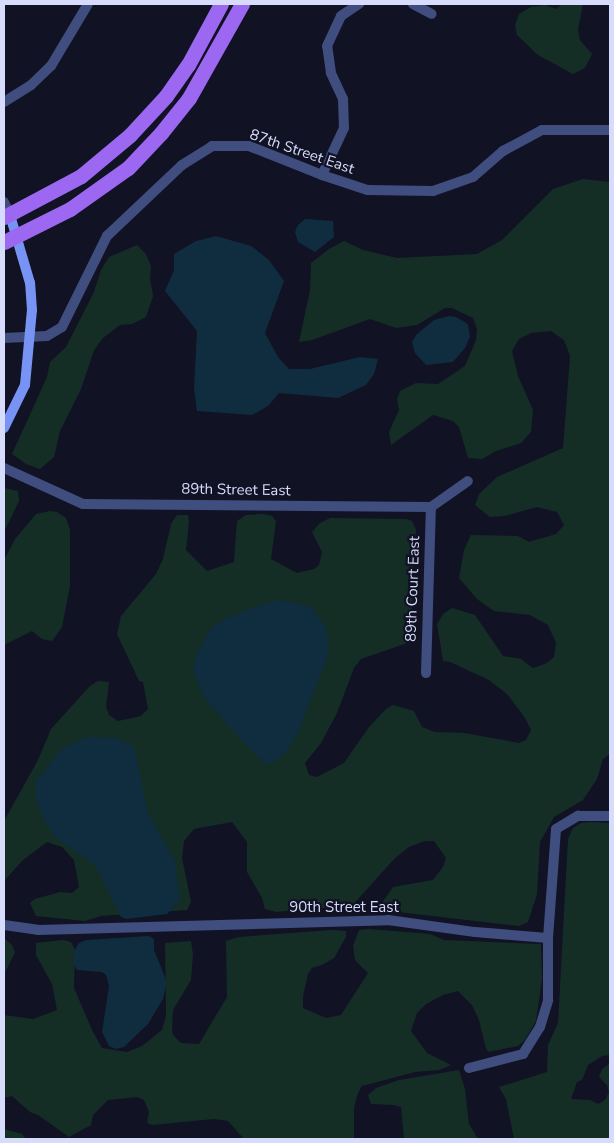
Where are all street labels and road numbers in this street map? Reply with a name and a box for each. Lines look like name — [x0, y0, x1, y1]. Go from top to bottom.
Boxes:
street label: 87th Street East — [247, 126, 357, 178]
street label: 89th Street East — [181, 480, 291, 500]
street label: 89th Court East — [402, 536, 424, 642]
street label: 90th Street East — [289, 899, 399, 917]

